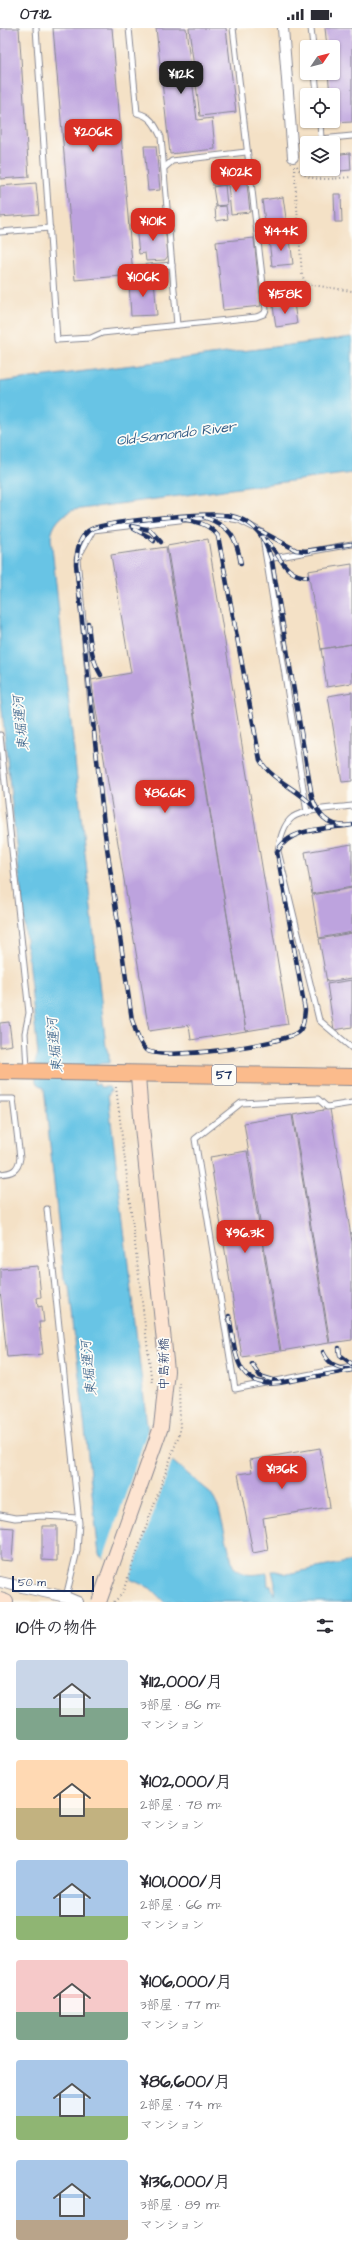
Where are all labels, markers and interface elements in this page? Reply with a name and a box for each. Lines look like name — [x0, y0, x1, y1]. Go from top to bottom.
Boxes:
text: 07:12 — [20, 4, 52, 25]
north arrow — [300, 40, 340, 80]
map controls — [300, 40, 340, 176]
pin: ¥112K — [153, 61, 209, 95]
text: ¥112K — [168, 65, 194, 83]
button: locate — [300, 88, 340, 128]
pin: ¥206K — [65, 119, 121, 153]
text: ¥206K — [74, 123, 112, 141]
button: layers — [300, 136, 340, 176]
pin: ¥102K — [208, 159, 264, 193]
text: ¥102K — [220, 163, 252, 181]
pin: ¥101K — [125, 208, 181, 242]
text: ¥101K — [140, 212, 166, 230]
pin: ¥144K — [253, 218, 309, 252]
text: ¥144K — [264, 222, 298, 240]
pin: ¥106K — [115, 264, 171, 298]
text: ¥106K — [127, 268, 159, 286]
pin: ¥158K — [257, 281, 313, 315]
text: ¥158K — [268, 285, 302, 303]
water label: Old-Samondo River — [115, 417, 238, 451]
water label: 東堀運河 — [8, 692, 34, 752]
pin: ¥86.6K — [132, 780, 198, 814]
text: ¥86.6K — [144, 784, 186, 802]
water label: 東堀運河 — [42, 1014, 68, 1074]
road number: 57 — [212, 1065, 236, 1085]
pin: ¥96.3K — [212, 1220, 278, 1254]
text: ¥96.3K — [226, 1224, 264, 1242]
water label: 東堀運河 — [76, 1337, 102, 1397]
street label: 中島新橋 — [155, 1338, 173, 1390]
pin: ¥136K — [254, 1456, 310, 1490]
text: ¥136K — [266, 1460, 298, 1478]
scale bar — [12, 1574, 94, 1593]
text: 50 m — [18, 1575, 46, 1590]
icon: filters — [314, 1615, 336, 1637]
text: 10件の物件 — [16, 1616, 97, 1640]
text: ¥112,000/月 — [140, 1670, 223, 1694]
icon: home — [48, 1676, 96, 1724]
text: 3部屋 · 86 m² — [140, 1696, 222, 1714]
text: マンション — [140, 1716, 204, 1734]
text: ¥102,000/月 — [140, 1770, 232, 1794]
icon: home — [48, 1776, 96, 1824]
text: 2部屋 · 78 m² — [140, 1796, 222, 1814]
text: マンション — [140, 1816, 204, 1834]
text: ¥101,000/月 — [140, 1870, 224, 1894]
icon: home — [48, 1876, 96, 1924]
text: 2部屋 · 66 m² — [140, 1896, 222, 1914]
text: マンション — [140, 1916, 204, 1934]
text: ¥106,000/月 — [140, 1970, 233, 1994]
icon: home — [48, 1976, 96, 2024]
text: 3部屋 · 77 m² — [140, 1996, 221, 2014]
text: マンション — [140, 2016, 204, 2034]
text: ¥86,600/月 — [140, 2070, 231, 2094]
icon: home — [48, 2076, 96, 2124]
text: 2部屋 · 74 m² — [140, 2096, 223, 2114]
text: マンション — [140, 2116, 204, 2134]
text: ¥136,000/月 — [140, 2170, 231, 2194]
icon: home — [48, 2176, 96, 2224]
text: 3部屋 · 89 m² — [140, 2196, 221, 2214]
text: マンション — [140, 2216, 204, 2234]

